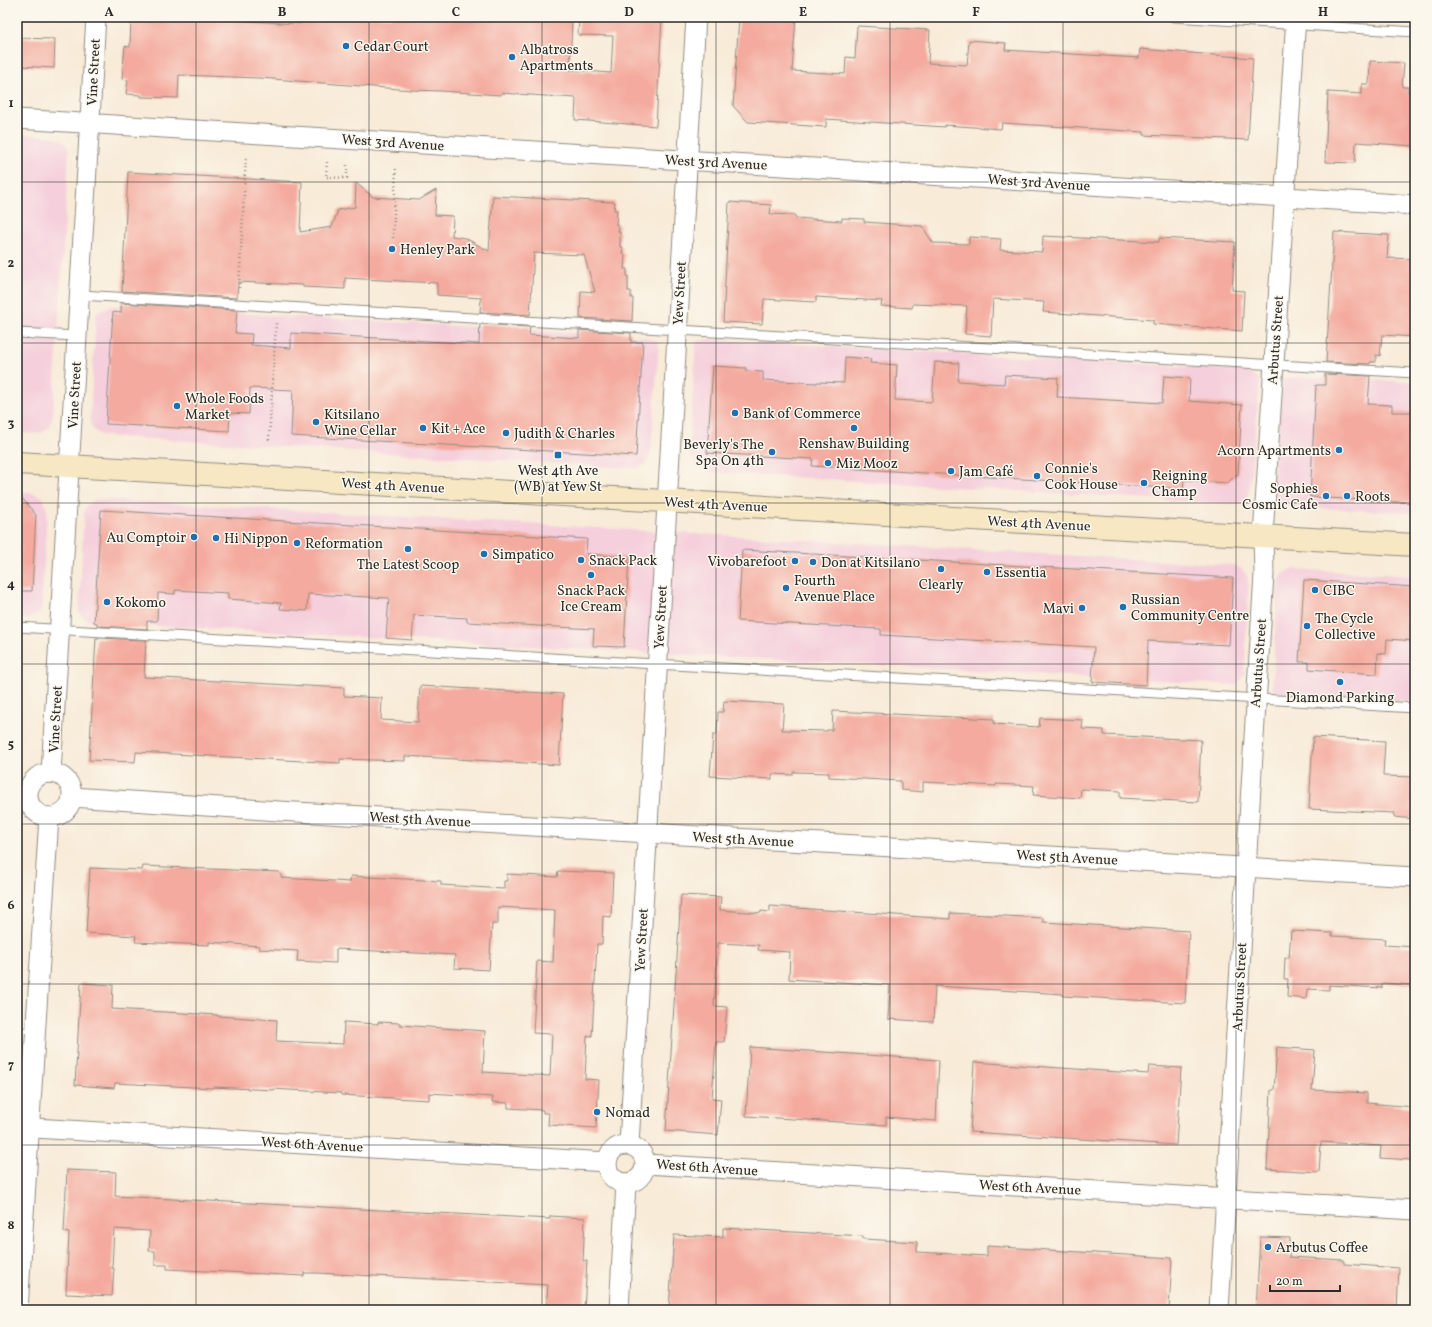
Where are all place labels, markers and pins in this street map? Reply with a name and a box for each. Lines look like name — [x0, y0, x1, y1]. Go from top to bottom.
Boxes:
place label: Cedar Court — [354, 38, 429, 57]
marker: Cedar Court — [341, 41, 351, 51]
place label: Albatross Apartments — [520, 41, 593, 76]
marker: Albatross Apartments — [507, 52, 517, 62]
place label: Henley Park — [400, 241, 475, 260]
marker: Henley Park — [387, 244, 397, 254]
place label: Whole Foods Market — [185, 390, 264, 425]
marker: Whole Foods Market — [172, 401, 182, 411]
place label: Bank of Commerce — [743, 405, 861, 424]
place label: Kitsilano Wine Cellar — [324, 406, 397, 441]
marker: Bank of Commerce — [730, 408, 740, 418]
marker: Kitsilano Wine Cellar — [311, 417, 321, 427]
place label: Kit + Ace — [431, 420, 486, 439]
marker: Kit + Ace — [418, 423, 428, 433]
marker: Renshaw Building — [849, 423, 859, 433]
place label: Judith & Charles — [514, 425, 615, 444]
marker: Judith & Charles — [501, 428, 511, 438]
place label: Renshaw Building — [798, 435, 910, 454]
place label: Beverly's The Spa On 4th — [683, 436, 764, 471]
place label: Acorn Apartments — [1217, 442, 1331, 461]
marker: Acorn Apartments — [1334, 445, 1344, 455]
marker: Beverly's The Spa On 4th — [767, 447, 777, 457]
marker: West 4th Ave (WB) at Yew St — [553, 450, 563, 460]
place label: Miz Mooz — [836, 455, 898, 474]
marker: Miz Mooz — [823, 458, 833, 468]
place label: Connie's Cook House — [1045, 460, 1118, 495]
place label: West 4th Ave (WB) at Yew St — [514, 462, 602, 497]
place label: Jam Café — [959, 463, 1014, 482]
marker: Jam Café — [946, 466, 956, 476]
place label: Reigning Champ — [1152, 467, 1207, 502]
marker: Connie's Cook House — [1032, 471, 1042, 481]
marker: Reigning Champ — [1139, 478, 1149, 488]
place label: Sophies Cosmic Cafe — [1242, 480, 1318, 515]
place label: Roots — [1355, 488, 1390, 507]
marker: Sophies Cosmic Cafe — [1321, 491, 1331, 501]
marker: Roots — [1342, 491, 1352, 501]
place label: Au Comptoir — [106, 529, 186, 548]
place label: Hi Nippon — [224, 530, 288, 549]
marker: Au Comptoir — [189, 532, 199, 542]
marker: Hi Nippon — [211, 533, 221, 543]
place label: Reformation — [305, 535, 383, 554]
marker: Reformation — [292, 538, 302, 548]
marker: The Latest Scoop — [403, 544, 413, 554]
place label: Simpatico — [492, 546, 554, 565]
marker: Simpatico — [479, 549, 489, 559]
place label: Snack Pack — [589, 552, 657, 571]
place label: Vivobarefoot — [708, 553, 787, 572]
place label: Don at Kitsilano — [821, 554, 920, 573]
marker: Snack Pack — [576, 555, 586, 565]
place label: The Latest Scoop — [357, 556, 459, 575]
marker: Vivobarefoot — [790, 556, 800, 566]
marker: Don at Kitsilano — [808, 557, 818, 567]
marker: Clearly — [936, 564, 946, 574]
place label: Essentia — [995, 564, 1047, 583]
marker: Essentia — [982, 567, 992, 577]
marker: Snack Pack Ice Cream — [586, 570, 596, 580]
place label: Fourth Avenue Place — [794, 572, 875, 607]
place label: Clearly — [919, 576, 964, 595]
place label: Snack Pack Ice Cream — [557, 582, 625, 617]
place label: CIBC — [1323, 582, 1355, 601]
marker: Fourth Avenue Place — [781, 583, 791, 593]
marker: CIBC — [1310, 585, 1320, 595]
place label: Russian Community Centre — [1131, 591, 1250, 626]
place label: Kokomo — [115, 594, 166, 613]
marker: Kokomo — [102, 597, 112, 607]
place label: Mavi — [1043, 600, 1074, 619]
marker: Russian Community Centre — [1118, 602, 1128, 612]
marker: Mavi — [1077, 603, 1087, 613]
place label: The Cycle Collective — [1315, 610, 1376, 645]
marker: The Cycle Collective — [1302, 621, 1312, 631]
marker: Diamond Parking — [1335, 677, 1345, 687]
place label: Diamond Parking — [1286, 689, 1394, 708]
place label: Nomad — [605, 1104, 650, 1123]
marker: Nomad — [592, 1107, 602, 1117]
place label: Arbutus Coffee — [1276, 1239, 1368, 1258]
marker: Arbutus Coffee — [1263, 1242, 1273, 1252]

